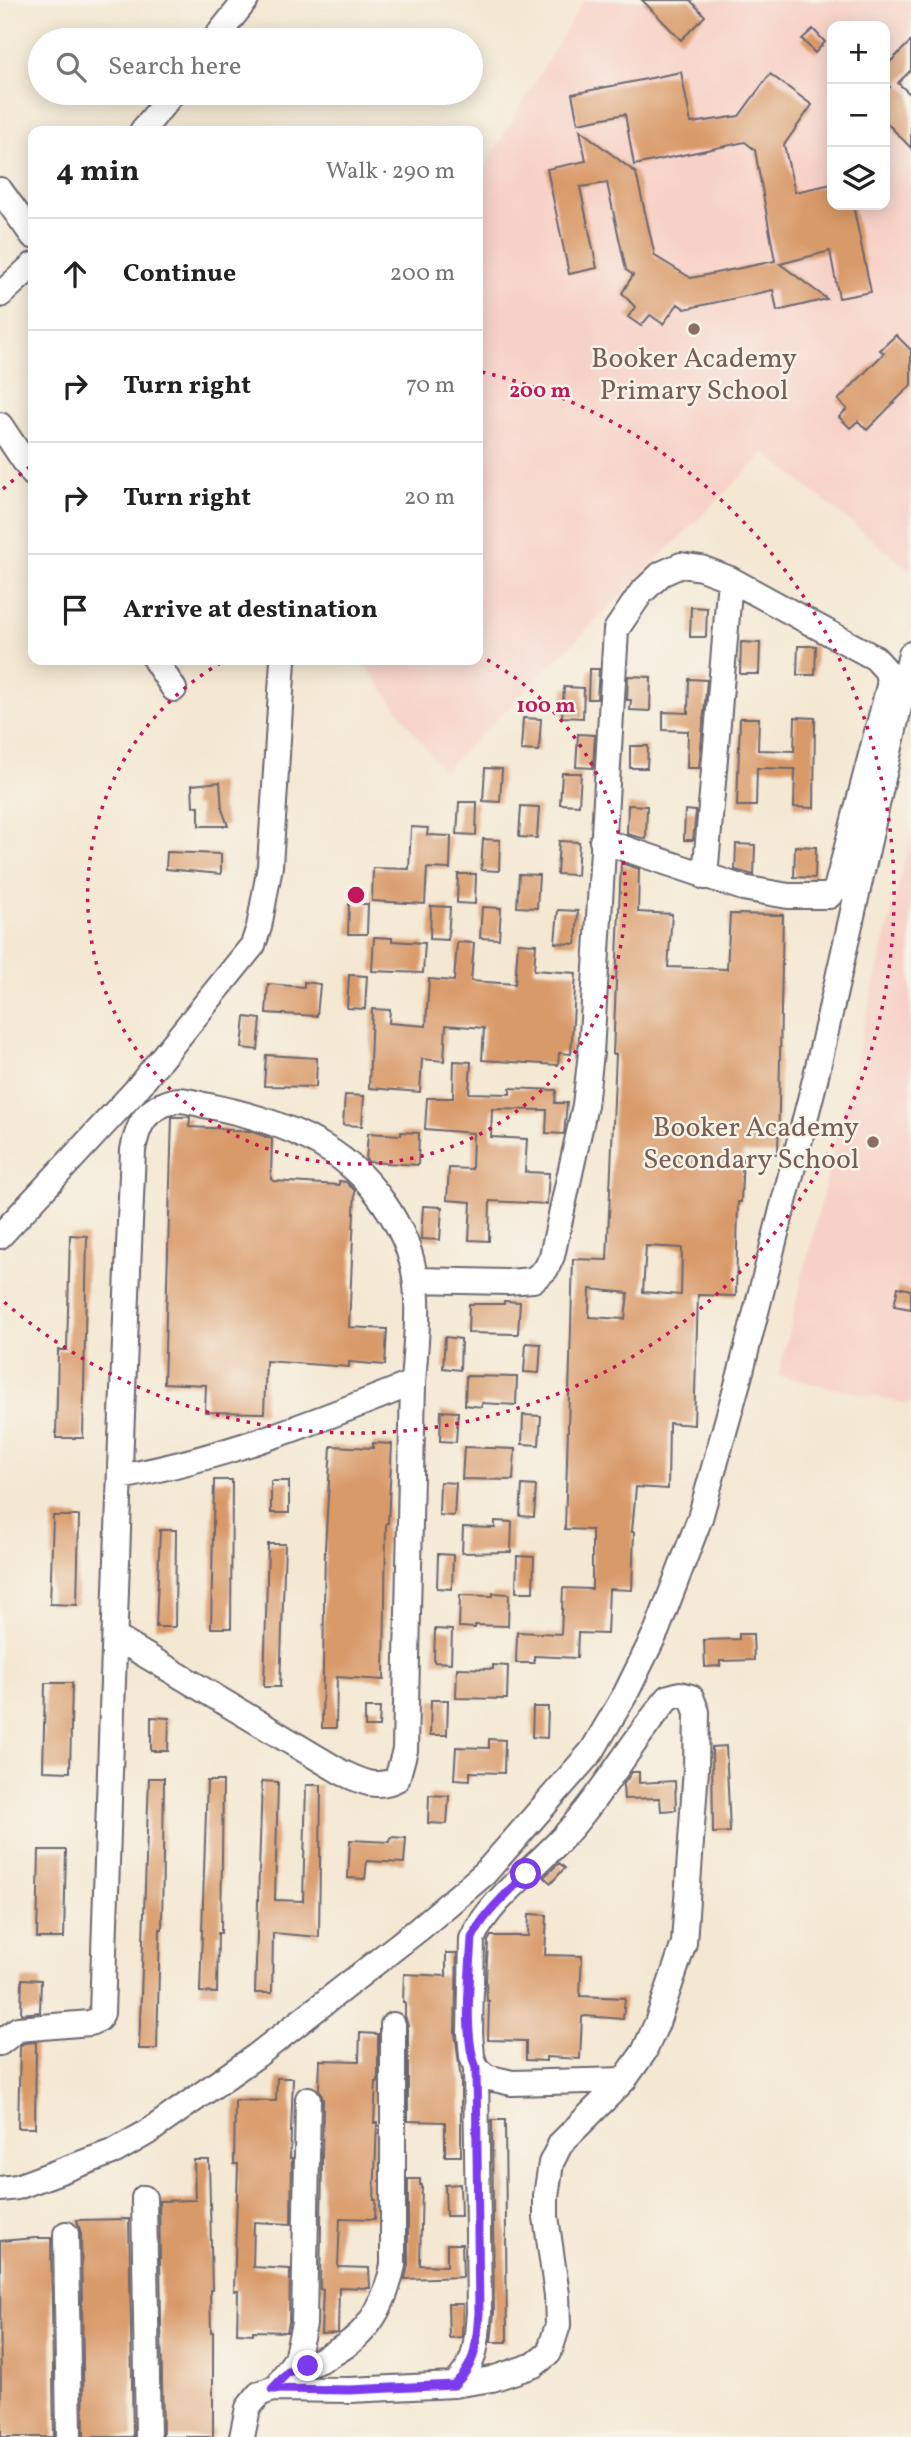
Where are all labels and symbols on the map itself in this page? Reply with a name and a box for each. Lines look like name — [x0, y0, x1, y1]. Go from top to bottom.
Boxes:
marker: Booker Academy Primary School — [686, 321, 702, 337]
place label: Booker Academy Primary School — [591, 340, 797, 411]
text: 200 m — [509, 377, 571, 406]
text: 100 m — [516, 692, 576, 721]
centre of rings — [344, 883, 368, 907]
place label: Booker Academy Secondary School — [643, 1109, 859, 1180]
marker: Booker Academy Secondary School — [865, 1134, 881, 1150]
route start — [510, 1858, 541, 1889]
route end — [292, 2350, 323, 2381]

